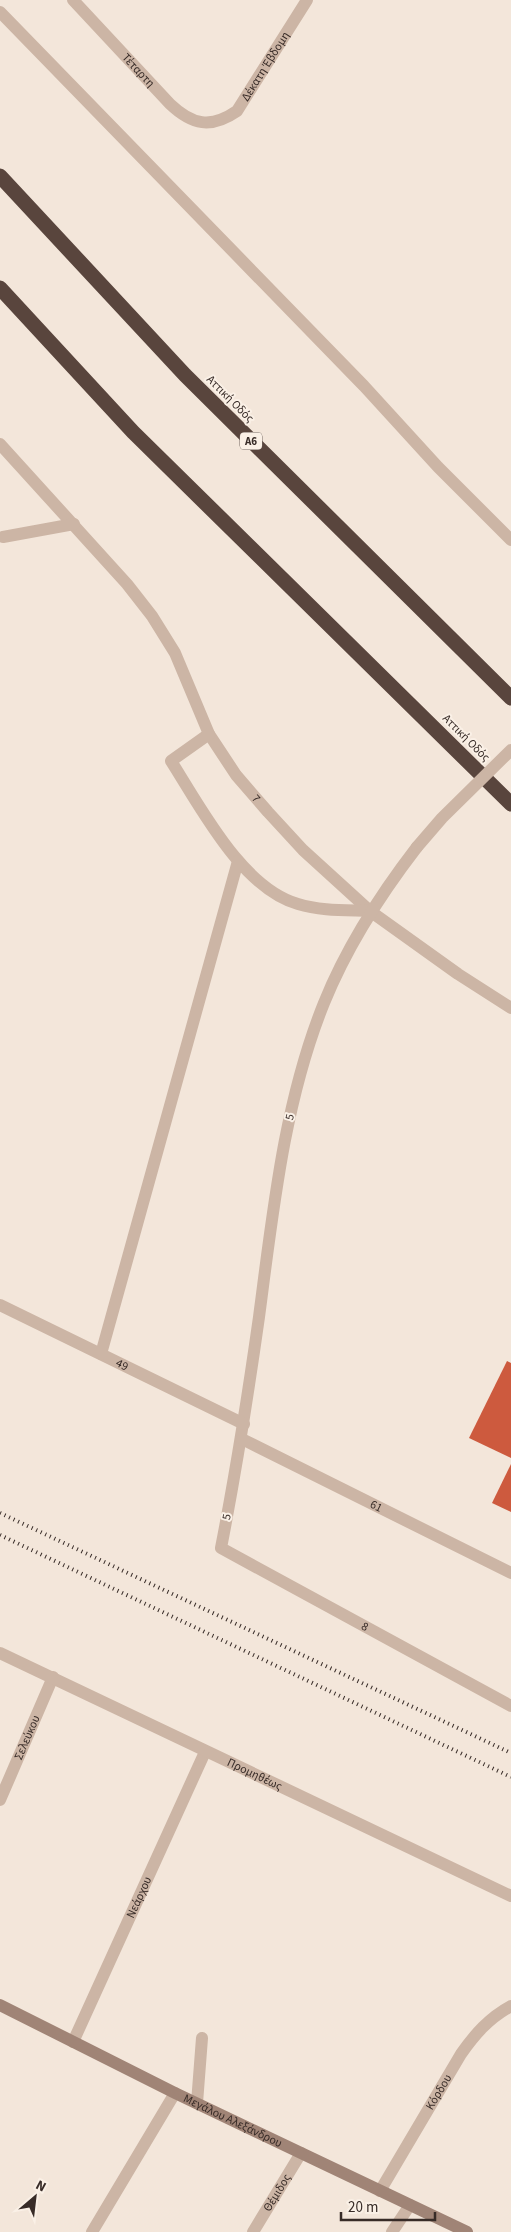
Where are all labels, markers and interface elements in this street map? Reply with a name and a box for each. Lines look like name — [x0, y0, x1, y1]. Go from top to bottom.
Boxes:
street label: Δέκατη Έβδομη — [237, 28, 294, 104]
street label: Τέταρτη — [118, 49, 159, 91]
street label: Αττική Οδός — [202, 371, 258, 427]
road number: Α6 — [240, 432, 262, 450]
street label: Αττική Οδός — [438, 710, 494, 766]
street label: 7 — [248, 791, 265, 806]
street label: 5 — [281, 1112, 299, 1122]
street label: 49 — [113, 1354, 131, 1375]
street label: 61 — [367, 1496, 385, 1516]
street label: 5 — [218, 1512, 236, 1522]
street label: 8 — [358, 1618, 372, 1635]
street label: Σελεύκου — [10, 1712, 44, 1763]
street label: Προμηθέως — [224, 1754, 285, 1794]
street label: Νεάρχου — [122, 1874, 156, 1921]
street label: Κόρδου — [421, 2071, 456, 2113]
street label: Μεγάλου Αλεξάνδρου — [181, 2090, 285, 2151]
street label: Θέμιδος — [259, 2171, 295, 2215]
north arrow — [10, 2172, 60, 2222]
text: N — [32, 2175, 49, 2197]
scale bar — [341, 2190, 435, 2222]
text: 20 m — [348, 2197, 378, 2218]

